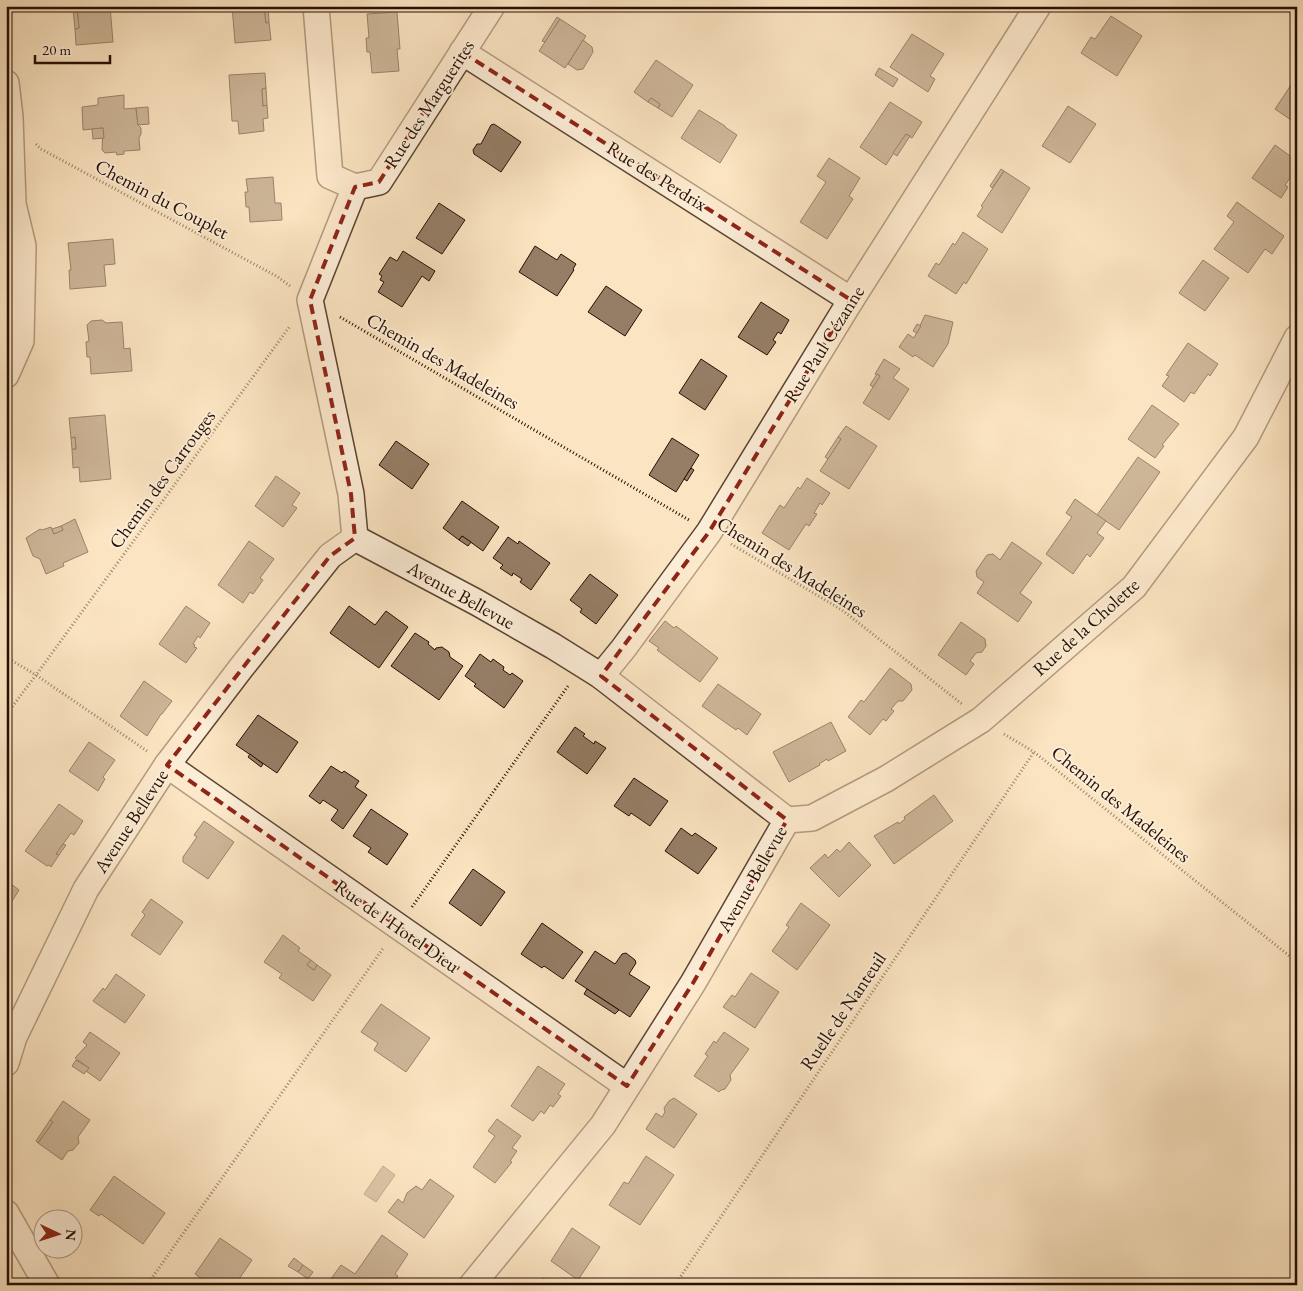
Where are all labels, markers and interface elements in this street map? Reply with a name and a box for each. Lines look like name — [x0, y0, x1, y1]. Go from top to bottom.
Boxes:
scale bar — [35, 32, 110, 64]
street label: Rue des Marguerites — [378, 35, 480, 173]
text: 20 m — [42, 40, 71, 59]
street label: Rue des Perdrix — [602, 135, 713, 217]
street label: Chemin du Couplet — [91, 153, 233, 245]
street label: Rue Paul Cézanne — [778, 281, 870, 407]
street label: Chemin des Madeleines — [362, 307, 524, 415]
street label: Chemin des Carrouges — [103, 405, 221, 553]
street label: Chemin des Madeleines — [712, 511, 872, 623]
street label: Avenue Bellevue — [402, 555, 519, 635]
street label: Rue de la Cholette — [1027, 572, 1145, 682]
street label: Chemin des Madeleines — [1046, 740, 1196, 868]
street label: Avenue Bellevue — [88, 764, 174, 879]
street label: Avenue Bellevue — [711, 821, 793, 938]
street label: Rue de l'Hotel Dieu — [330, 874, 464, 978]
street label: Ruelle de Nanteuil — [794, 947, 892, 1075]
north arrow — [32, 1208, 82, 1258]
text: N — [62, 1229, 80, 1242]

